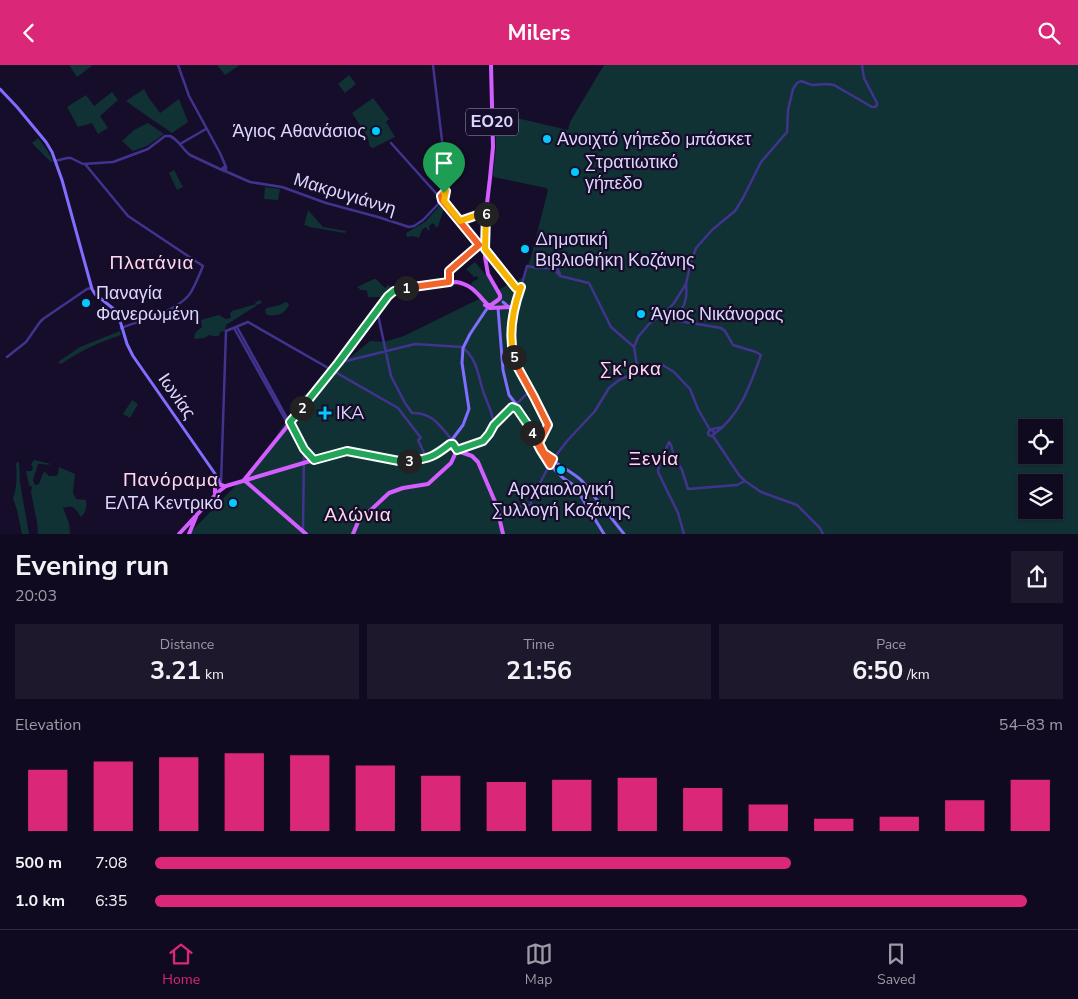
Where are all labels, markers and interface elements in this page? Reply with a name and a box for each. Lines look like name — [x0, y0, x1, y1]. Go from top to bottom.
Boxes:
text: Milers — [508, 18, 570, 48]
icon: back — [15, 19, 43, 47]
icon: search — [1035, 19, 1063, 47]
road number: ΕΟ20 — [466, 109, 518, 135]
place label: Άγιος Αθανάσιος — [232, 119, 366, 143]
marker: Άγιος Αθανάσιος — [370, 125, 382, 137]
place label: Ανοιχτό γήπεδο μπάσκετ — [557, 127, 751, 151]
marker: Ανοιχτό γήπεδο μπάσκετ — [541, 133, 553, 145]
pin — [423, 142, 465, 193]
icon: arrive — [430, 149, 458, 177]
place label: Στρατιωτικό γήπεδο — [585, 150, 678, 195]
marker: Στρατιωτικό γήπεδο — [569, 166, 581, 178]
street label: Μακρυγιάννη — [291, 167, 399, 221]
pin: 6 — [474, 201, 498, 227]
text: 6 — [482, 205, 491, 224]
place label: Δημοτική Βιβλιοθήκη Κοζάνης — [535, 227, 695, 272]
marker: Δημοτική Βιβλιοθήκη Κοζάνης — [519, 243, 531, 255]
district label: Πλατάνια — [110, 250, 194, 276]
pin: 1 — [394, 275, 418, 301]
text: 1 — [402, 279, 411, 298]
place label: Παναγία Φανερωμένη — [96, 281, 199, 326]
marker: Παναγία Φανερωμένη — [80, 297, 92, 309]
place label: Άγιος Νικάνορας — [651, 302, 784, 326]
marker: Άγιος Νικάνορας — [635, 308, 647, 320]
pin: 5 — [502, 345, 526, 369]
text: 5 — [510, 348, 519, 367]
district label: Σκ'ρκα — [600, 356, 662, 382]
street label: Ιωνίας — [153, 368, 202, 424]
pin: 2 — [290, 395, 314, 421]
text: 2 — [298, 399, 307, 418]
place label: IKA — [336, 401, 364, 425]
marker: IKA — [318, 406, 332, 420]
map controls — [1018, 419, 1063, 519]
button: locate — [1018, 419, 1063, 464]
pin: 4 — [520, 421, 544, 445]
text: 4 — [528, 424, 537, 443]
district label: Ξενία — [629, 446, 679, 472]
pin: 3 — [396, 449, 422, 473]
text: 3 — [405, 452, 414, 471]
marker: Αρχαιολογική Συλλογή Κοζάνης — [555, 464, 567, 476]
district label: Πανόραμα — [123, 467, 219, 493]
button: layers — [1018, 474, 1063, 519]
place label: Αρχαιολογική Συλλογή Κοζάνης — [492, 477, 631, 522]
place label: ΕΛΤΑ Κεντρικό — [105, 491, 223, 515]
marker: ΕΛΤΑ Κεντρικό — [227, 497, 239, 509]
district label: Αλώνια — [324, 502, 392, 528]
text: Evening run — [15, 547, 169, 585]
button: share — [1011, 551, 1063, 603]
text: 20:03 — [15, 585, 57, 607]
text: Distance — [160, 635, 214, 654]
text: Time — [523, 635, 555, 654]
text: Pace — [876, 635, 906, 654]
text: 3.21 — [150, 654, 201, 688]
text: 21:56 — [506, 654, 572, 688]
text: 6:50 — [852, 654, 903, 688]
text: km — [201, 665, 224, 684]
text: /km — [903, 665, 930, 684]
text: Elevation — [15, 714, 81, 736]
text: 54–83 m — [999, 714, 1063, 736]
text: 500 m — [15, 852, 62, 874]
text: 7:08 — [95, 852, 127, 874]
text: 1.0 km — [15, 890, 65, 912]
text: 6:35 — [95, 890, 127, 912]
tab: Home — [162, 940, 200, 989]
tab: Map — [525, 940, 553, 989]
tab: Saved — [877, 940, 916, 989]

